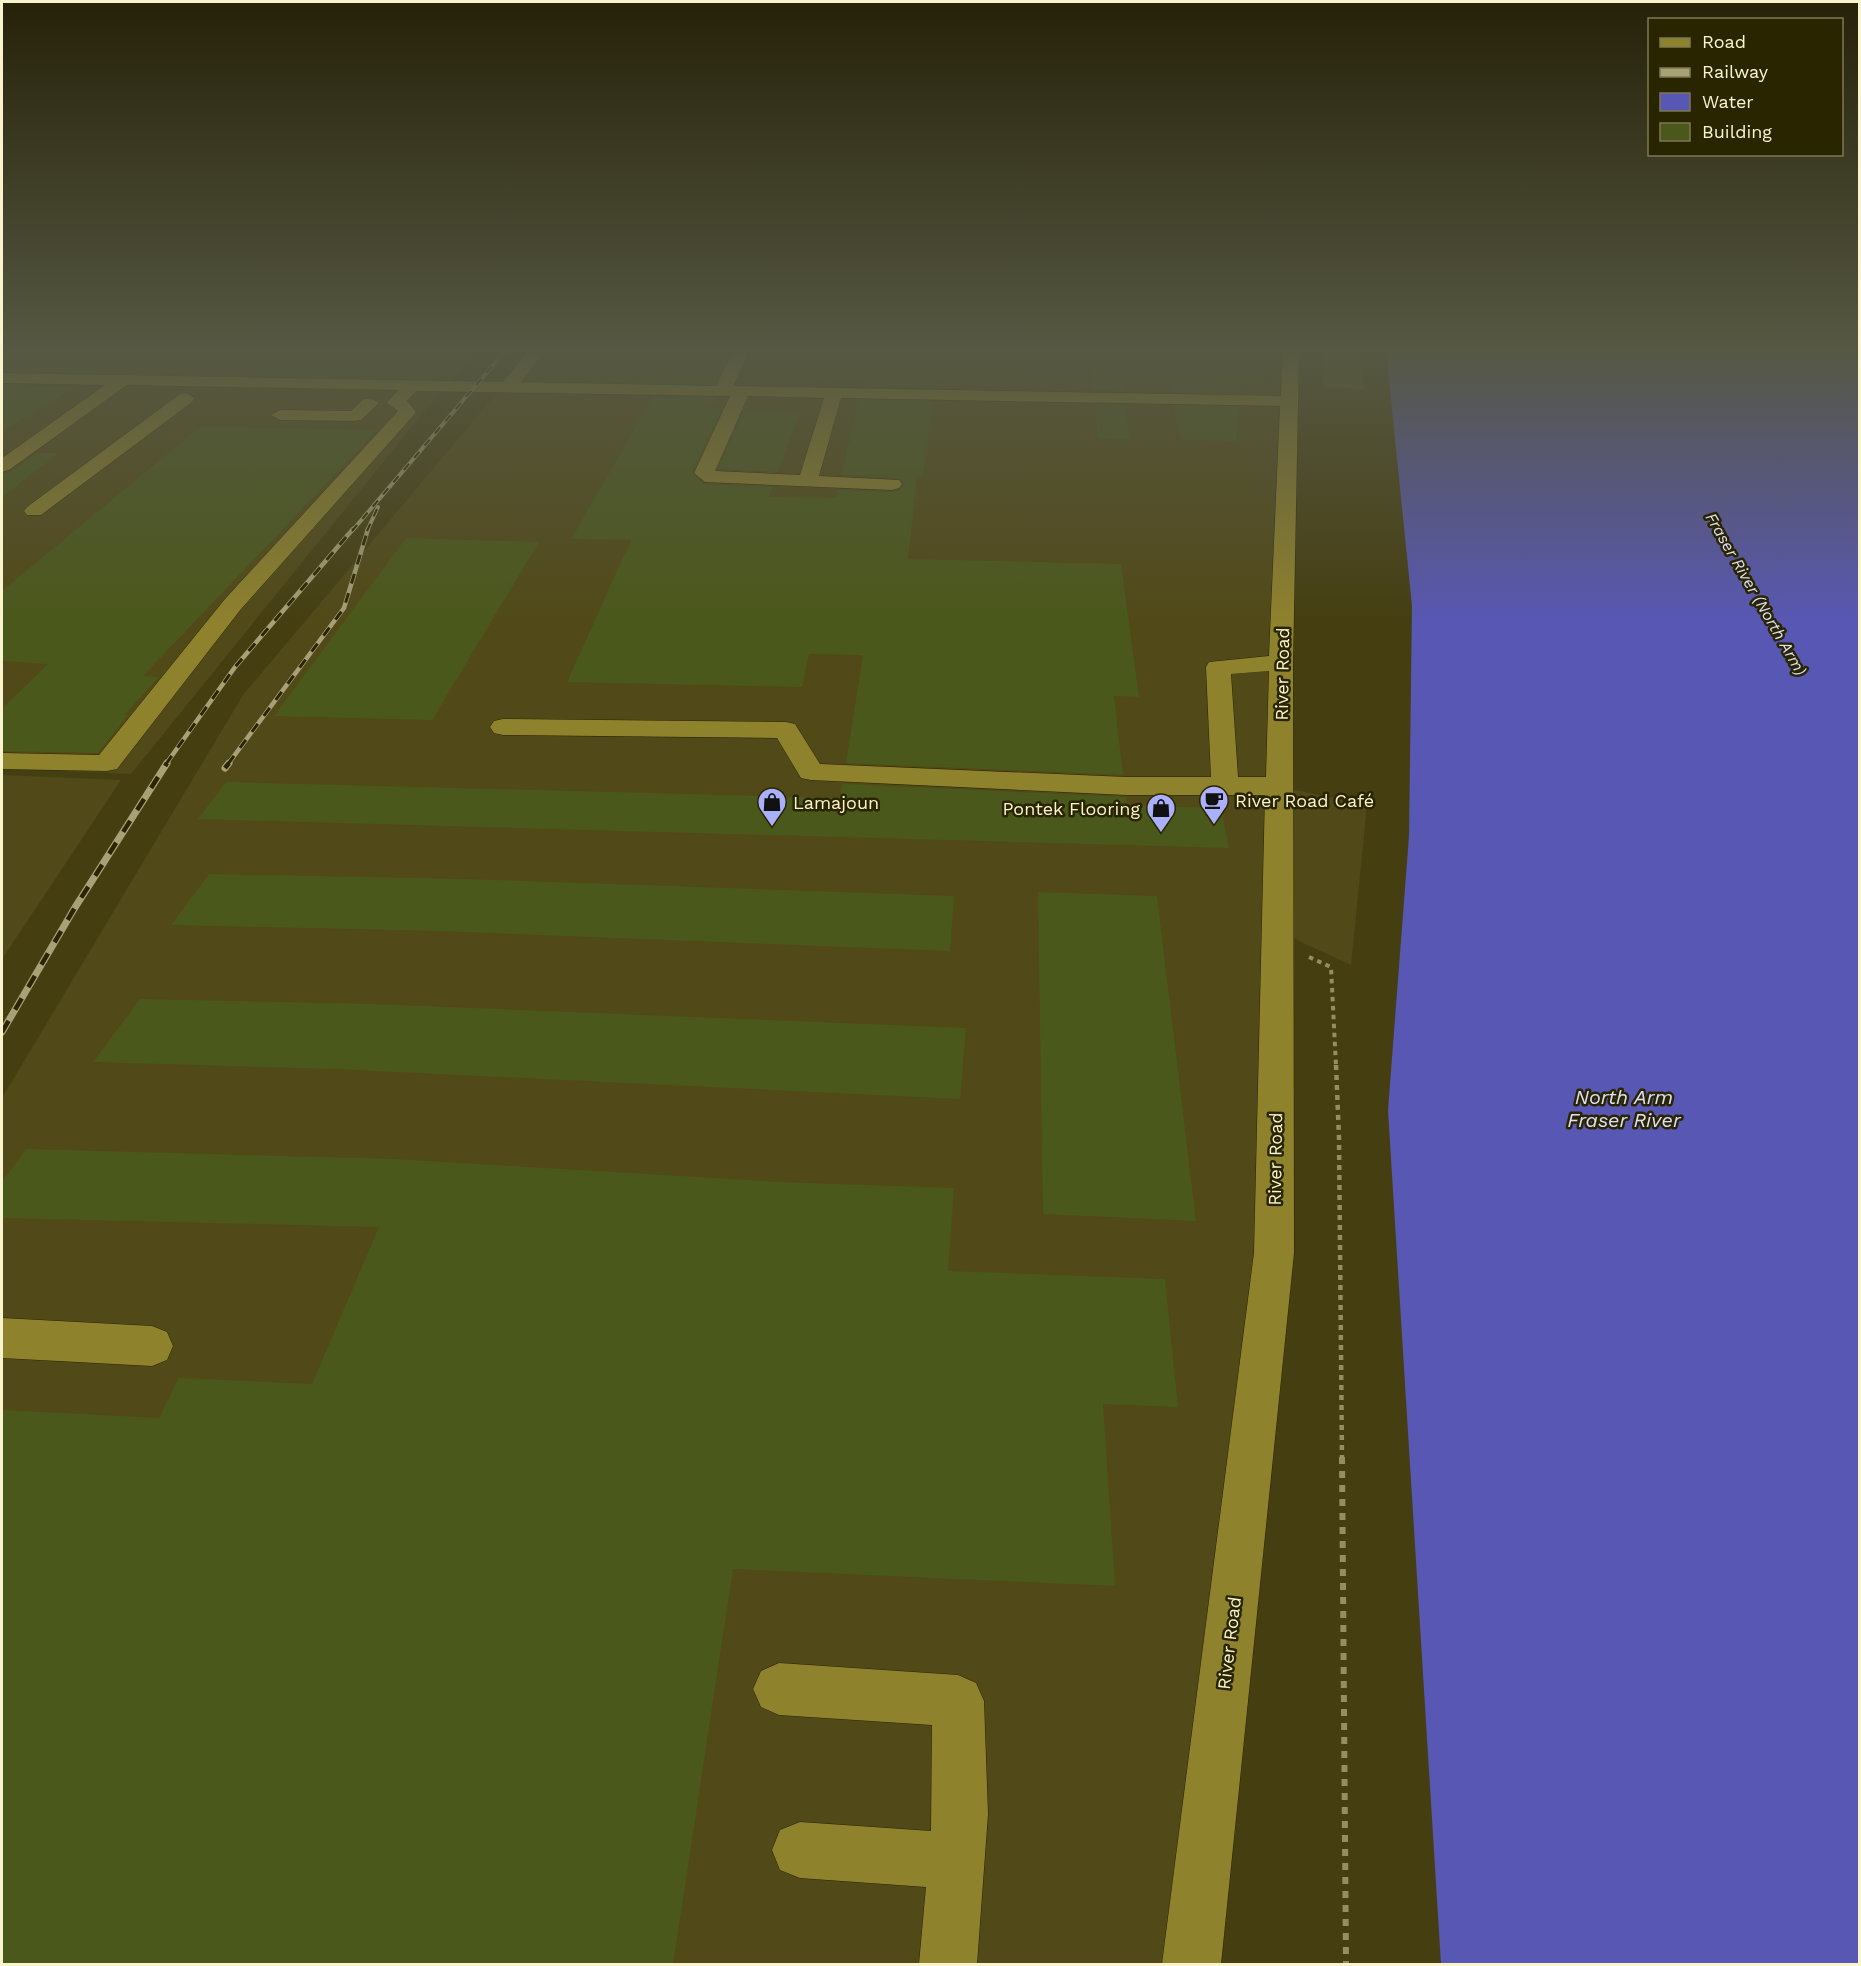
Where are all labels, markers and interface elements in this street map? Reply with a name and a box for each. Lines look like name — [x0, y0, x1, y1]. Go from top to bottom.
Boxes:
legend — [1648, 18, 1843, 156]
text: Road — [1702, 31, 1746, 52]
text: Railway — [1702, 61, 1769, 82]
text: Water — [1702, 91, 1754, 112]
text: Building — [1702, 121, 1772, 142]
water label: Fraser River (North Arm) — [1702, 509, 1810, 679]
street label: River Road — [1271, 627, 1293, 721]
cafe icon: River Road Café — [1198, 784, 1230, 826]
shop icon: Lamajoun — [756, 786, 788, 828]
place label: River Road Café — [1235, 790, 1374, 811]
place label: Lamajoun — [793, 792, 879, 813]
shop icon: Pontek Flooring — [1145, 792, 1177, 834]
place label: Pontek Flooring — [1003, 798, 1140, 819]
water label: North Arm Fraser River — [1567, 1085, 1682, 1132]
street label: River Road — [1264, 1112, 1286, 1206]
street label: River Road — [1213, 1595, 1245, 1691]

